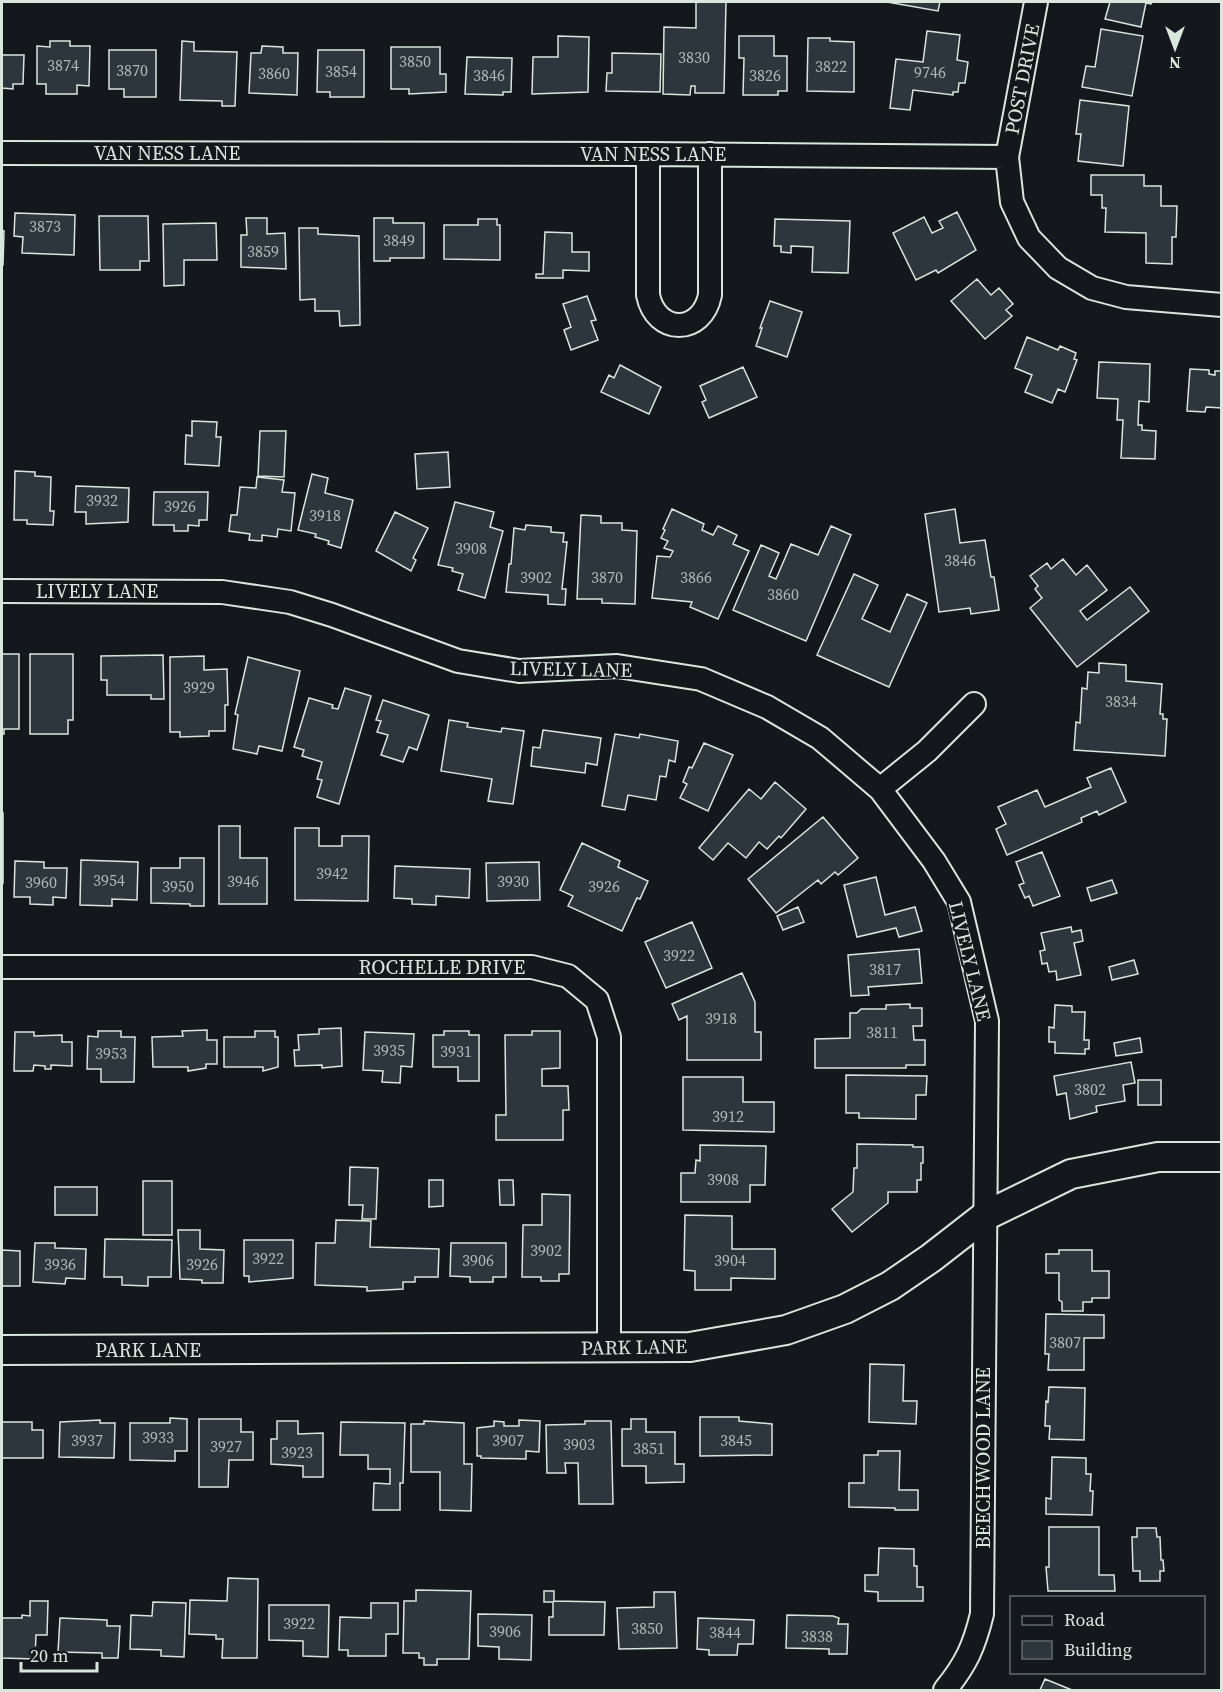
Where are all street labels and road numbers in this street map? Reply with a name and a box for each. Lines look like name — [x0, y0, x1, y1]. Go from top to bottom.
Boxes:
street label: POST DRIVE — [998, 21, 1046, 137]
street label: VAN NESS LANE — [94, 139, 240, 167]
street label: VAN NESS LANE — [580, 140, 726, 168]
street label: LIVELY LANE — [36, 577, 158, 605]
street label: LIVELY LANE — [509, 654, 633, 684]
street label: LIVELY LANE — [942, 898, 998, 1024]
street label: ROCHELLE DRIVE — [359, 953, 525, 981]
street label: PARK LANE — [581, 1332, 687, 1362]
street label: PARK LANE — [95, 1336, 201, 1364]
street label: BEECHWOOD LANE — [969, 1367, 997, 1549]

